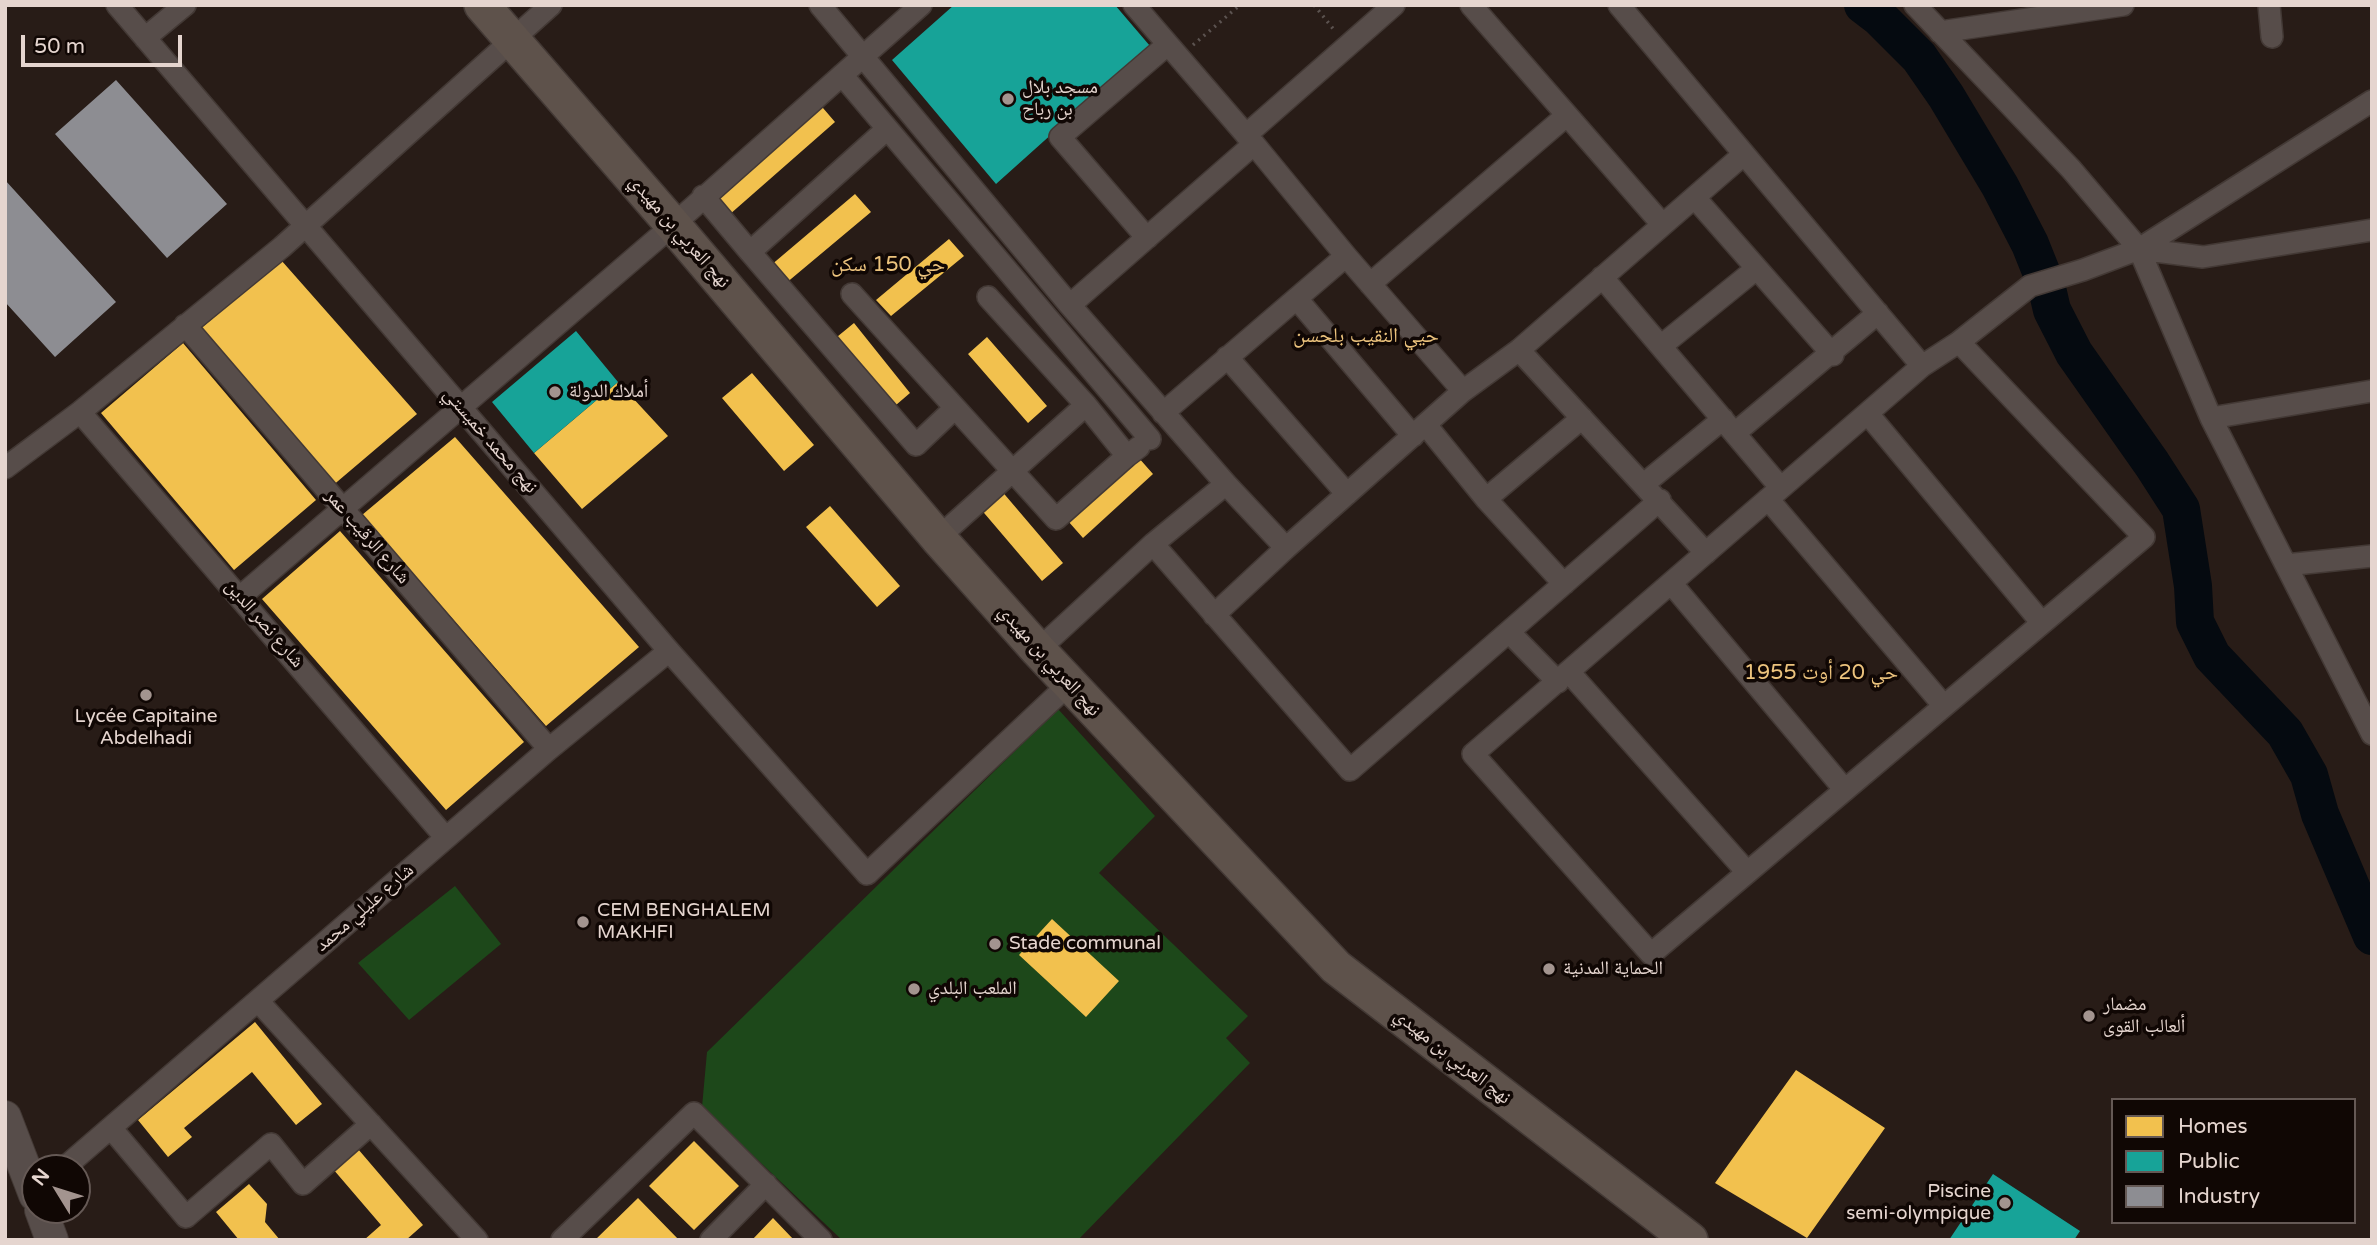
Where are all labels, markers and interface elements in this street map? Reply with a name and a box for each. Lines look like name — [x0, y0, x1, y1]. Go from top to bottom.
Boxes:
scale bar — [24, 21, 186, 65]
text: 50 m — [34, 34, 85, 59]
place label: مسجد بلال بن رباح — [1022, 77, 1098, 121]
marker: مسجد بلال بن رباح — [1000, 91, 1016, 107]
street label: نهج العربي بن مهيدي — [624, 171, 734, 293]
district label: حي 150 سكن — [831, 252, 945, 278]
district label: حيي النقيب بلحسن — [1293, 323, 1439, 349]
place label: أملاك الدولة — [569, 381, 648, 403]
street label: نهج محمد خميستي — [438, 384, 542, 498]
marker: أملاك الدولة — [547, 384, 563, 400]
street label: شارع الرقيب عمر — [320, 485, 414, 589]
street label: شارع نصر الدين — [220, 575, 308, 673]
street label: نهج العربي بن مهيدي — [993, 601, 1105, 721]
district label: حي 20 أوت 1955 — [1744, 660, 1898, 686]
marker: Lycée Capitaine Abdelhadi — [138, 687, 154, 703]
place label: Lycée Capitaine Abdelhadi — [74, 706, 218, 750]
street label: شارع عليلي محمد — [311, 859, 419, 957]
place label: CEM BENGHALEM MAKHFI — [597, 900, 770, 944]
marker: CEM BENGHALEM MAKHFI — [575, 914, 591, 930]
place label: Stade communal — [1009, 933, 1161, 955]
marker: Stade communal — [987, 936, 1003, 952]
place label: الحماية المدنية — [1563, 958, 1663, 980]
marker: الحماية المدنية — [1541, 961, 1557, 977]
place label: الملعب البلدي — [928, 978, 1017, 1000]
marker: الملعب البلدي — [906, 981, 922, 997]
place label: مضمار ألعالب القوى — [2103, 994, 2185, 1038]
street label: نهج العربي بن مهيدي — [1389, 1004, 1515, 1110]
marker: مضمار ألعالب القوى — [2081, 1008, 2097, 1024]
legend — [2111, 1098, 2356, 1224]
text: Homes — [2178, 1114, 2248, 1139]
text: Public — [2178, 1149, 2240, 1174]
north arrow — [21, 1154, 91, 1224]
text: N — [28, 1165, 54, 1190]
place label: Piscine semi-olympique — [1846, 1181, 1991, 1225]
text: Industry — [2178, 1184, 2260, 1209]
marker: Piscine semi-olympique — [1997, 1195, 2013, 1211]

